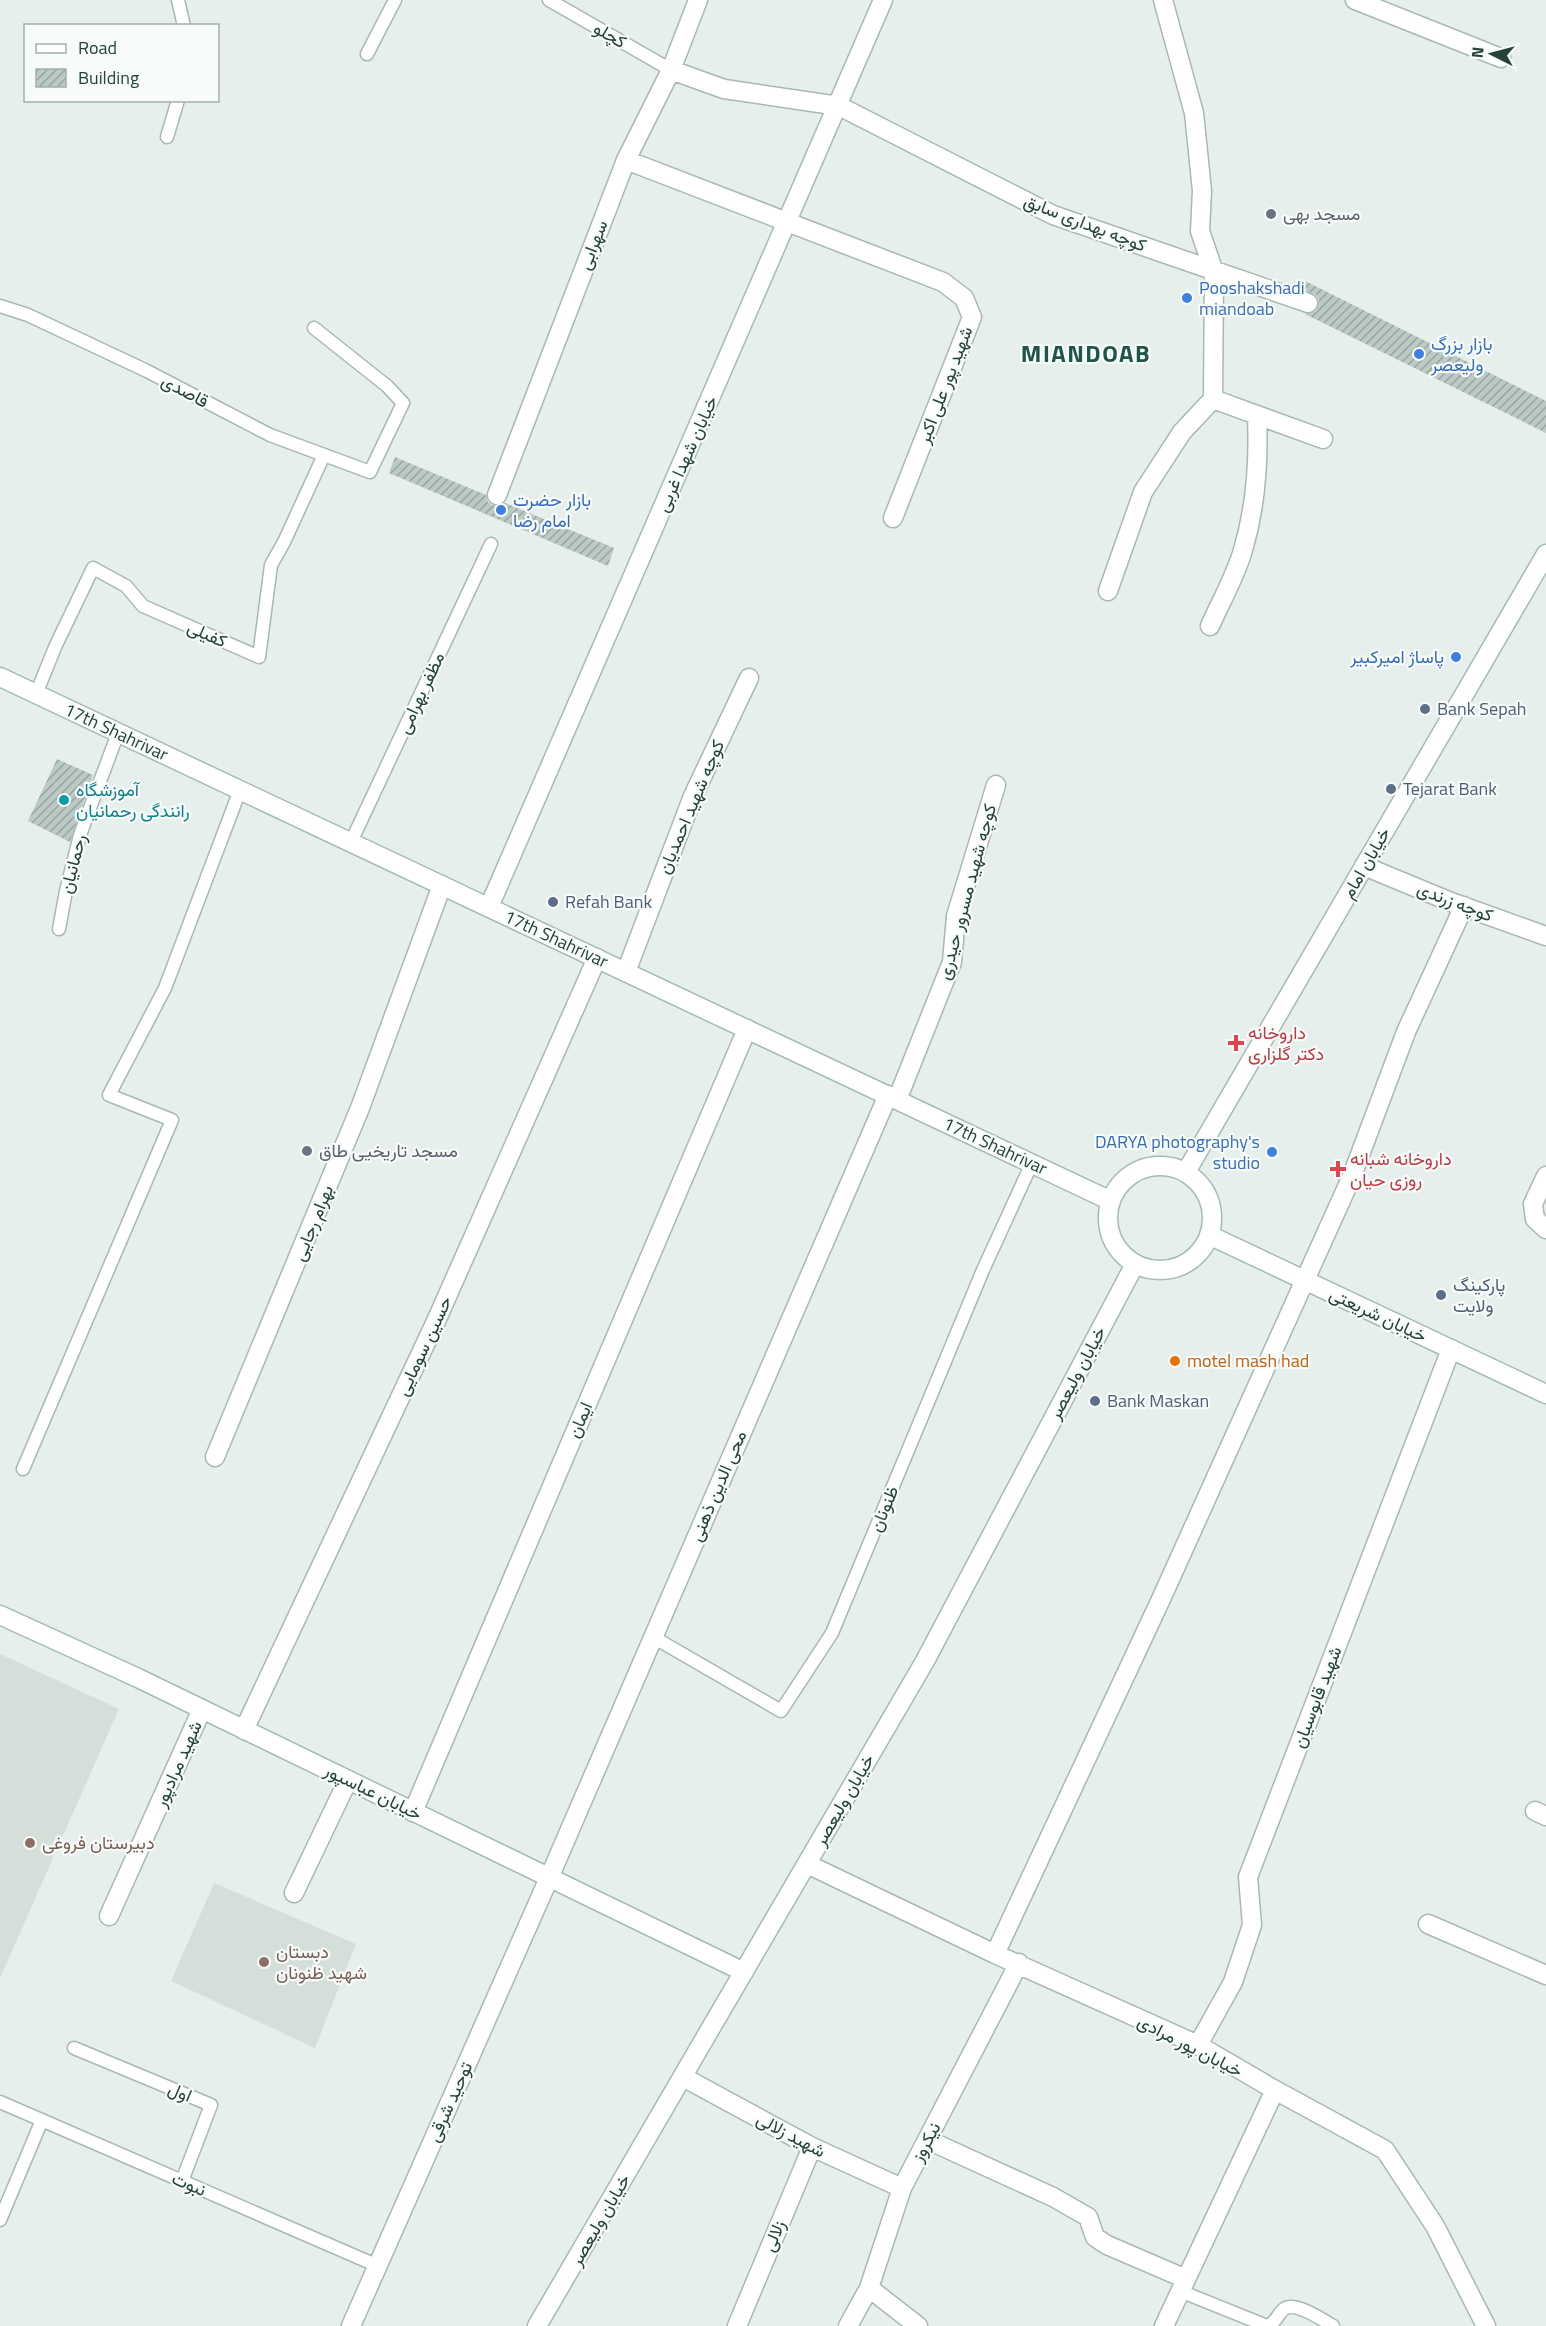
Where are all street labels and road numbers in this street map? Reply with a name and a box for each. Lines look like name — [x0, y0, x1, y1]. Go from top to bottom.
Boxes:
street label: کچلو — [589, 14, 632, 55]
street label: کوچه بهداری سابق — [1020, 187, 1150, 258]
street label: سهرابی — [571, 216, 614, 274]
street label: شهید پور علی اکبر — [909, 322, 979, 448]
street label: قاصدی — [157, 367, 214, 414]
street label: خیابان شهدا غربی — [649, 391, 724, 516]
street label: کفیلی — [183, 613, 231, 654]
street label: مظفر بهرامی — [390, 647, 451, 738]
street label: 17th Shahrivar — [60, 696, 173, 767]
street label: کوچه شهید احمدیان — [650, 736, 731, 878]
street label: کوچه شهید مسرور حیدری — [930, 801, 1003, 983]
street label: خیابان امام — [1334, 822, 1397, 904]
street label: رحمانیان — [52, 831, 93, 896]
street label: کوچه زرندی — [1413, 875, 1497, 928]
street label: 17th Shahrivar — [500, 903, 613, 974]
street label: 17th Shahrivar — [939, 1110, 1052, 1181]
street label: بهرام رجایی — [285, 1181, 340, 1265]
street label: خیابان شریعتی — [1325, 1280, 1431, 1349]
street label: حسین سومایی — [389, 1291, 459, 1400]
street label: خیابان ولیعصر — [1040, 1321, 1112, 1425]
street label: ایمان — [560, 1398, 599, 1442]
street label: محی الدین ذهنی — [682, 1426, 753, 1546]
street label: ظنونان — [862, 1482, 905, 1536]
street label: شهید قابوسیان — [1285, 1642, 1348, 1752]
street label: شهید مرادپور — [146, 1716, 209, 1812]
street label: خیابان ولیعصر — [806, 1749, 881, 1851]
street label: خیابان عباسپور — [319, 1756, 427, 1827]
street label: خیابان پور مرادی — [1133, 2007, 1248, 2084]
street label: توحید شرقی — [420, 2057, 479, 2146]
street label: اول — [164, 2074, 196, 2109]
street label: شهید زلالی — [752, 2105, 831, 2164]
street label: نیکروز — [903, 2117, 947, 2167]
street label: نبوت — [168, 2164, 211, 2203]
street label: خیابان ولیعصر — [562, 2169, 637, 2271]
street label: زلالی — [755, 2216, 792, 2256]

